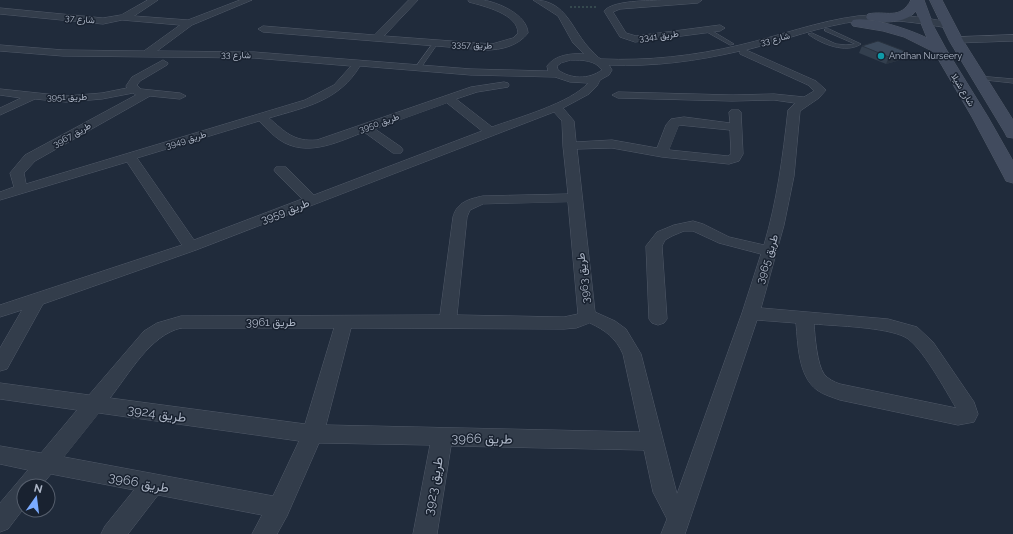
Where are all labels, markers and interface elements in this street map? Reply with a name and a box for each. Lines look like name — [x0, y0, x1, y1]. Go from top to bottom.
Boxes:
street label: شارع 37 — [65, 13, 95, 26]
street label: طريق 3341 — [639, 29, 680, 44]
street label: شارع 33 — [759, 31, 791, 48]
street label: طريق 3357 — [451, 39, 493, 52]
street label: شارع 33 — [221, 50, 251, 61]
marker: Andhan Nurseery — [876, 51, 886, 61]
place label: Andhan Nurseery — [889, 51, 962, 61]
street label: شارع شيلا — [949, 72, 977, 109]
street label: طريق 3951 — [47, 92, 87, 103]
street label: طريق 3950 — [358, 111, 401, 135]
street label: طريق 3967 — [51, 120, 93, 150]
street label: طريق 3949 — [165, 129, 208, 152]
street label: طريق 3959 — [259, 196, 311, 227]
street label: طريق 3965 — [754, 233, 781, 285]
street label: طريق 3963 — [574, 252, 593, 304]
street label: طريق 3961 — [246, 316, 296, 329]
street label: طريق 3924 — [126, 402, 187, 426]
street label: طريق 3966 — [451, 430, 513, 448]
street label: طريق 3923 — [421, 456, 447, 517]
street label: طريق 3966 — [107, 469, 170, 497]
north arrow — [16, 478, 56, 518]
text: N — [33, 481, 44, 496]

